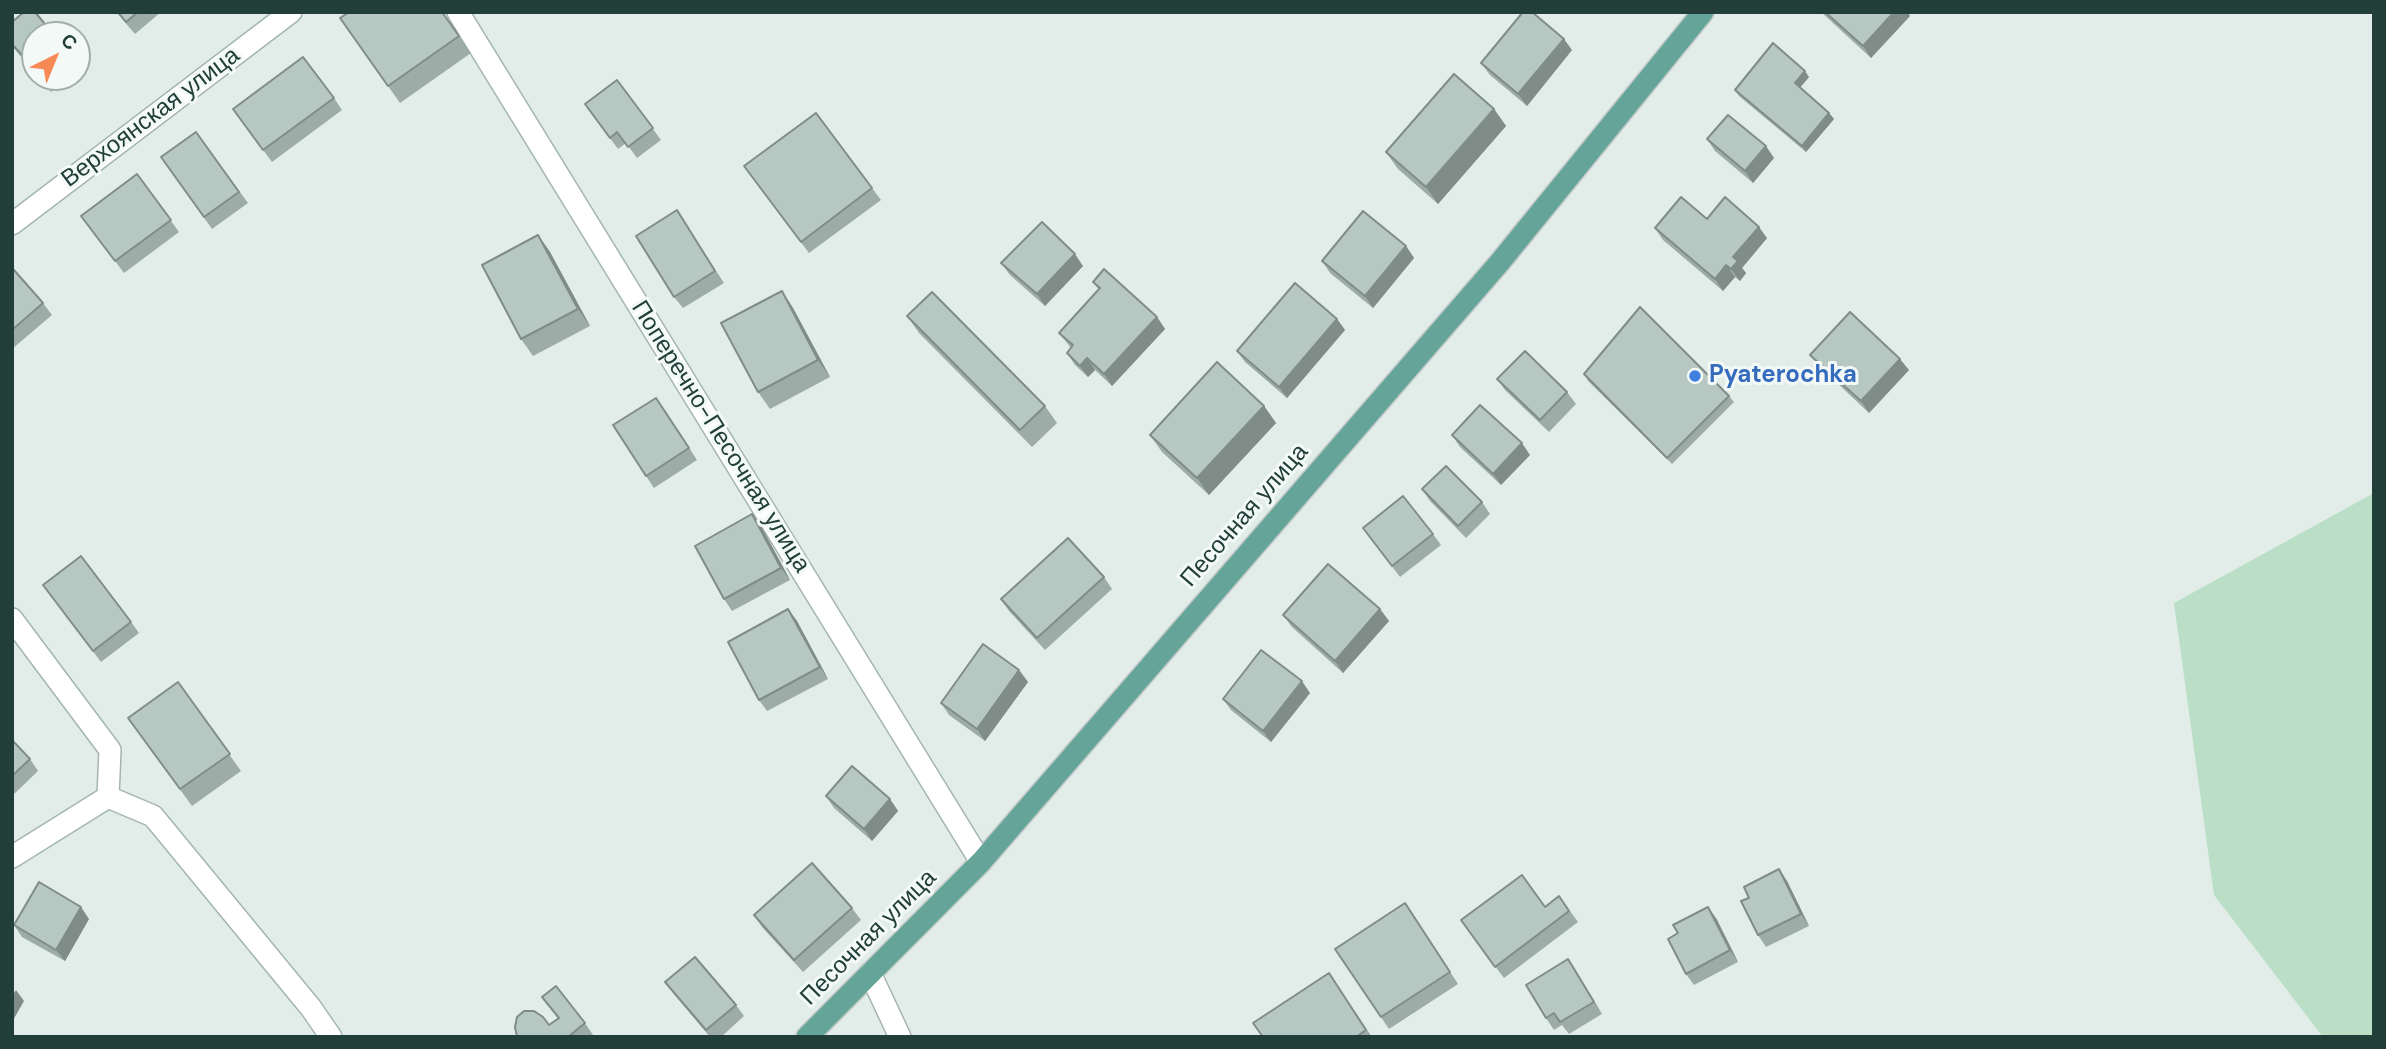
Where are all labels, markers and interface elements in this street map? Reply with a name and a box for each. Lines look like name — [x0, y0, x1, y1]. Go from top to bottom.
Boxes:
north arrow — [21, 21, 91, 91]
text: С — [56, 28, 83, 56]
street label: Верхоянская улица — [56, 42, 246, 194]
street label: Поперечно-Песочная улица — [624, 296, 816, 578]
place label: Pyaterochka — [1709, 362, 1857, 390]
marker: Pyaterochka — [1687, 368, 1703, 384]
street label: Песочная улица — [1175, 439, 1315, 593]
street label: Песочная улица — [795, 864, 943, 1012]

